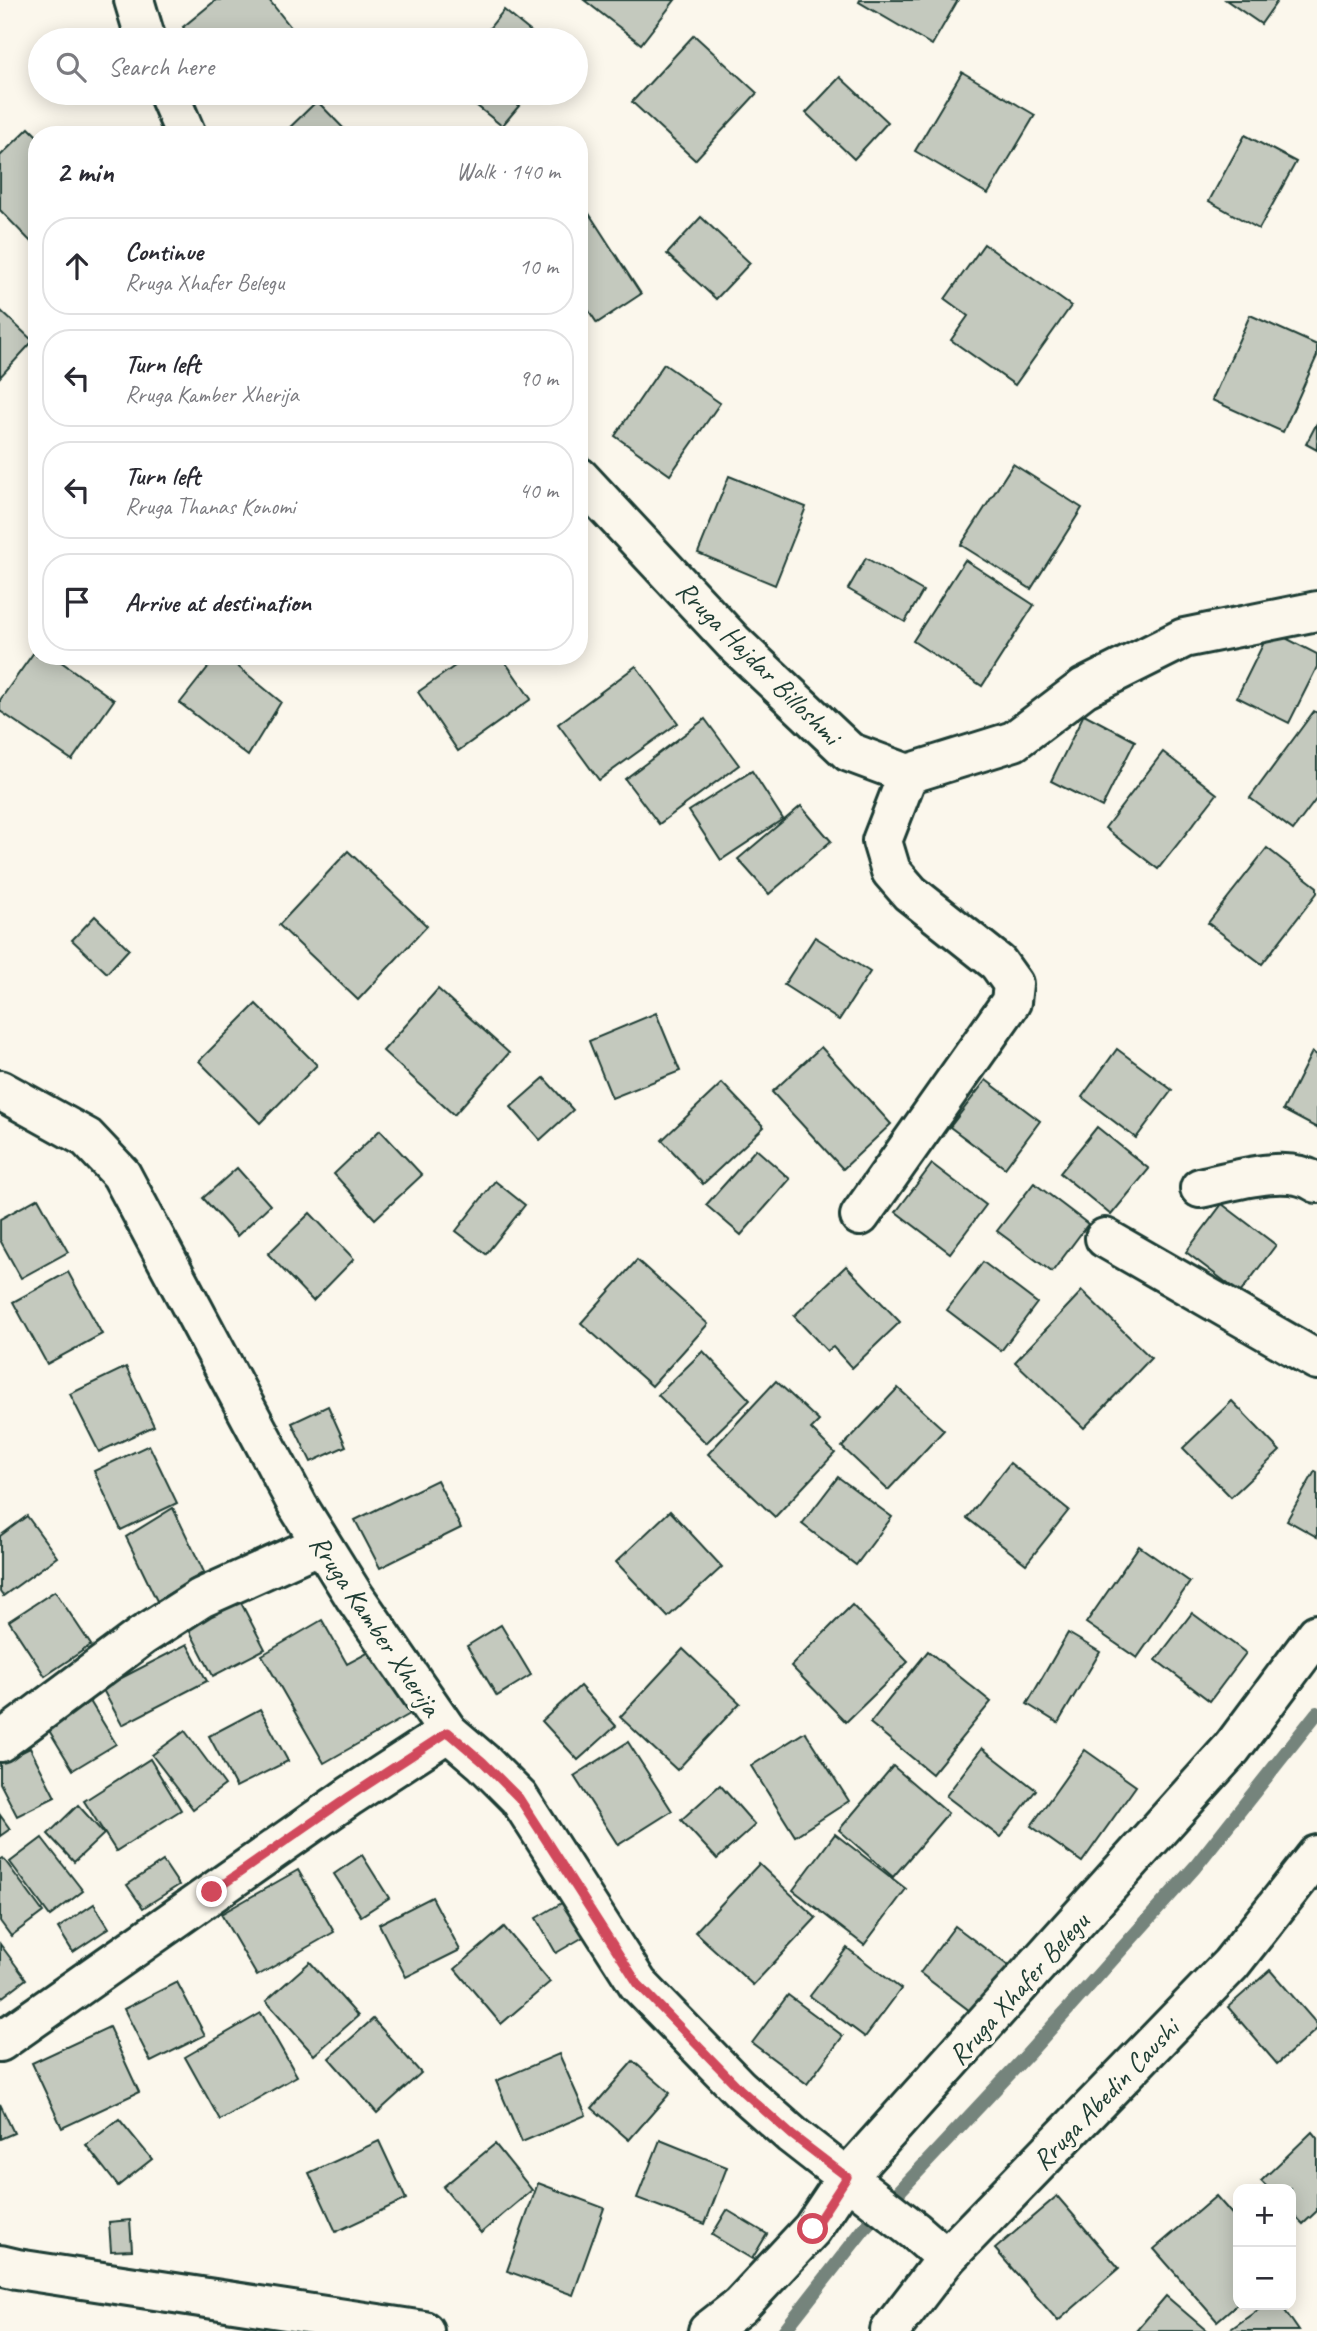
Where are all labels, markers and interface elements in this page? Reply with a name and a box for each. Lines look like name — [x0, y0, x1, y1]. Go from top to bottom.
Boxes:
search box — [28, 28, 588, 105]
icon: search — [52, 48, 90, 86]
text: Search here — [108, 50, 214, 83]
text: 2 min — [56, 153, 113, 191]
text: Walk · 140 m — [456, 157, 560, 186]
text: Continue — [125, 235, 203, 268]
icon: ahead — [58, 247, 96, 285]
text: 10 m — [519, 252, 558, 281]
text: Rruga Xhafer Belegu — [125, 268, 284, 297]
text: Turn left — [125, 347, 200, 380]
icon: left — [58, 359, 96, 397]
text: 90 m — [519, 364, 558, 393]
text: Rruga Kamber Xherija — [125, 380, 298, 409]
text: Turn left — [125, 459, 200, 492]
icon: left — [58, 471, 96, 509]
text: 40 m — [519, 476, 558, 505]
text: Rruga Thanas Konomi — [125, 492, 295, 521]
street label: Rruga Hajdar Billoshmi — [669, 573, 851, 755]
icon: arrive — [58, 583, 96, 621]
text: Arrive at destination — [125, 586, 311, 619]
street label: Rruga Kamber Xherija — [302, 1528, 450, 1724]
route end — [196, 1876, 227, 1907]
street label: Rruga Xhafer Belegu — [940, 1903, 1097, 2072]
street label: Rruga Abedin Caushi — [1024, 2009, 1189, 2177]
map controls — [1233, 2184, 1296, 2310]
button: + — [1233, 2184, 1296, 2247]
route start — [797, 2213, 828, 2244]
button: − — [1233, 2247, 1296, 2310]

